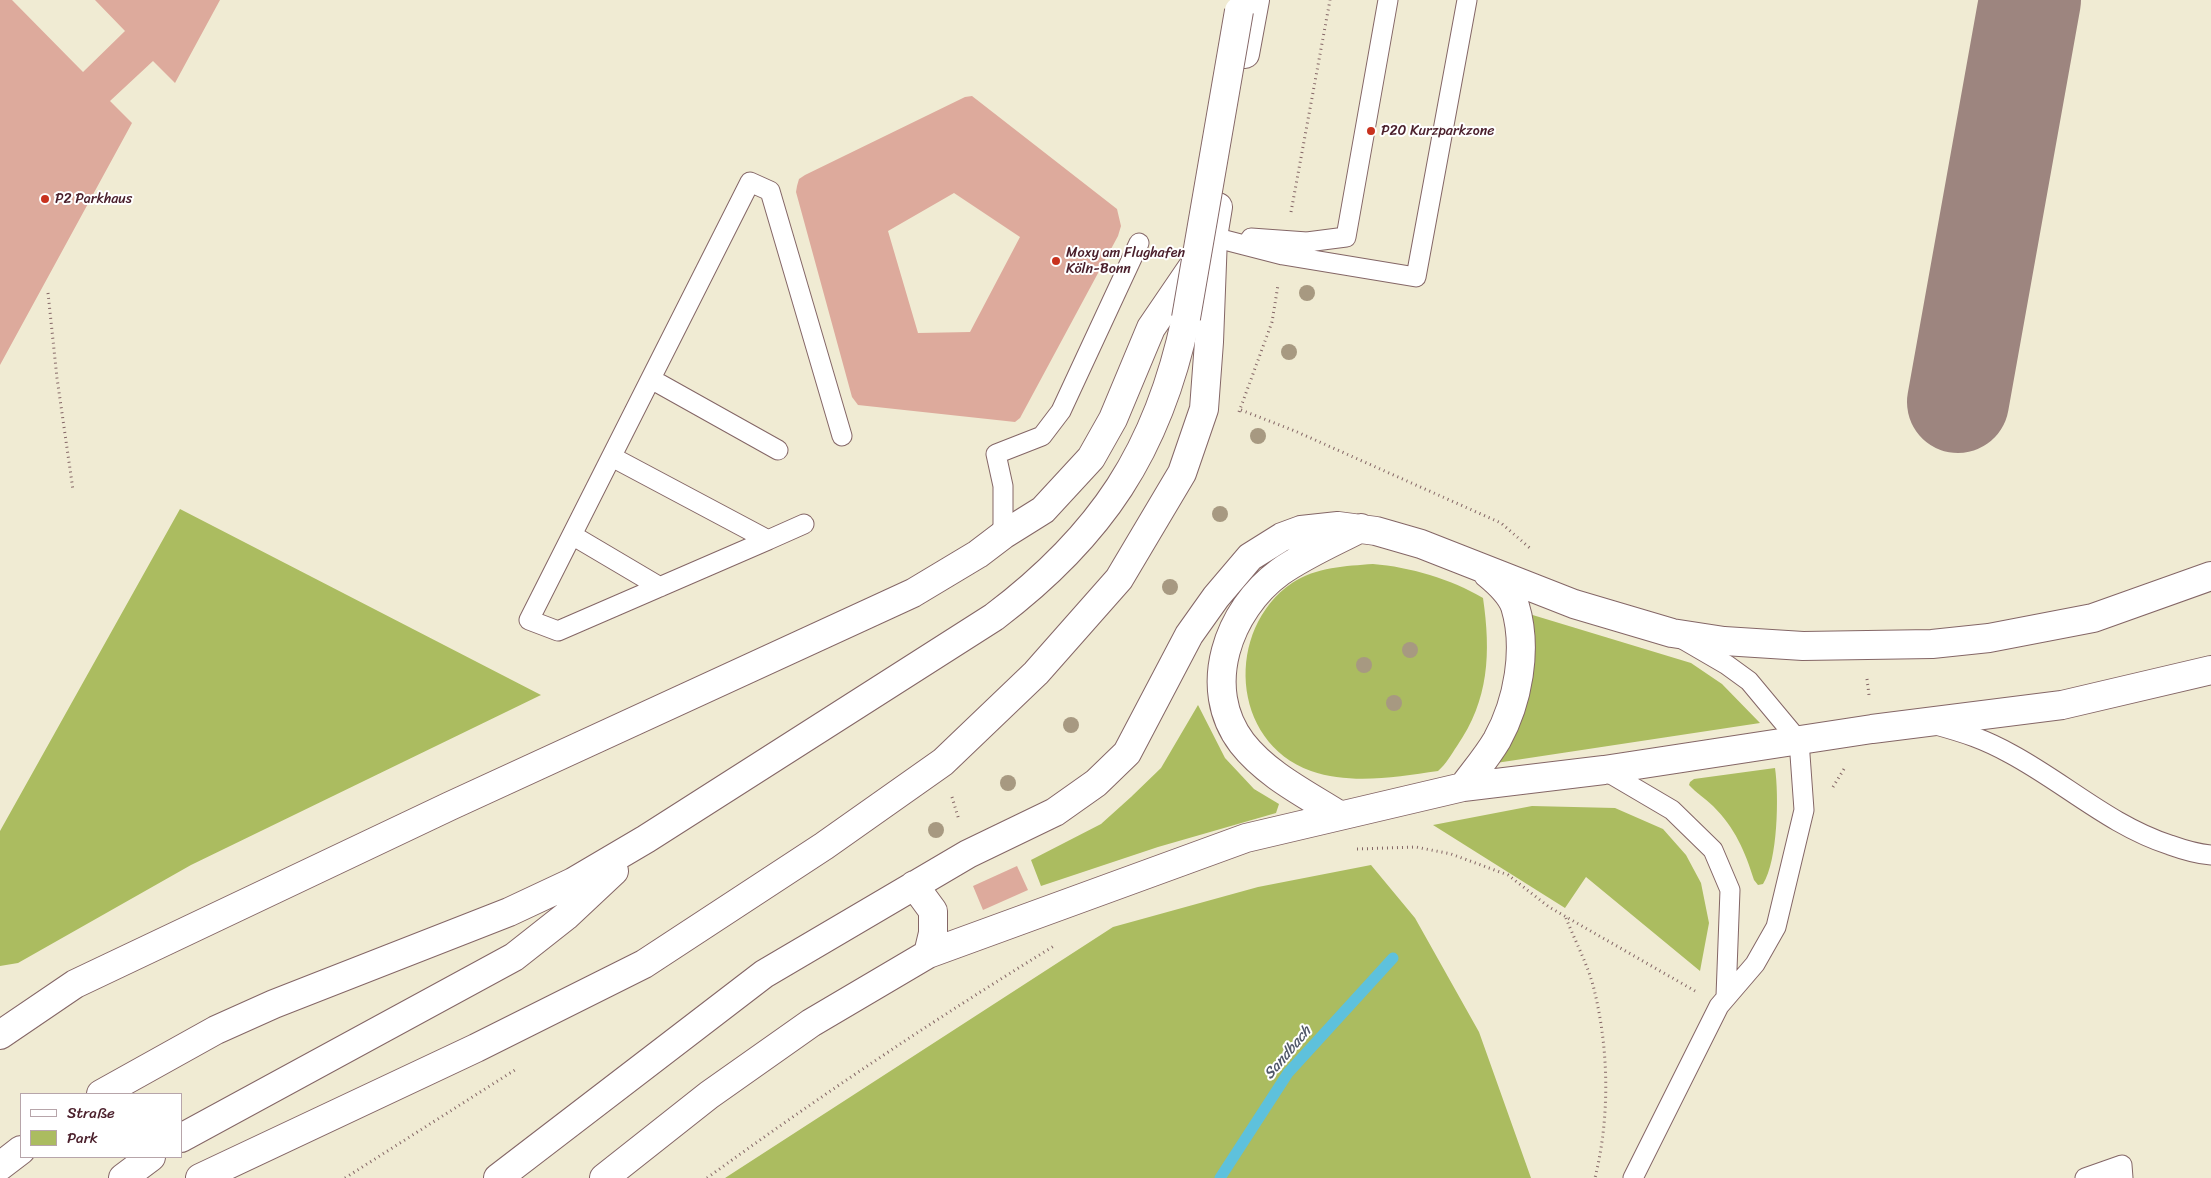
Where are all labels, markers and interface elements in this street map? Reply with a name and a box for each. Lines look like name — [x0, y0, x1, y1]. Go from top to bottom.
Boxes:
place label: P20 Kurzparkzone — [1381, 123, 1494, 139]
marker: P20 Kurzparkzone — [1365, 125, 1377, 137]
place label: P2 Parkhaus — [55, 191, 132, 207]
marker: P2 Parkhaus — [39, 193, 51, 205]
place label: Moxy am Flughafen Köln-Bonn — [1066, 245, 1185, 278]
marker: Moxy am Flughafen Köln-Bonn — [1050, 255, 1062, 267]
water label: Sandbach — [1261, 1023, 1315, 1083]
legend — [20, 1093, 182, 1158]
text: Straße — [67, 1100, 115, 1126]
text: Park — [67, 1125, 98, 1151]

